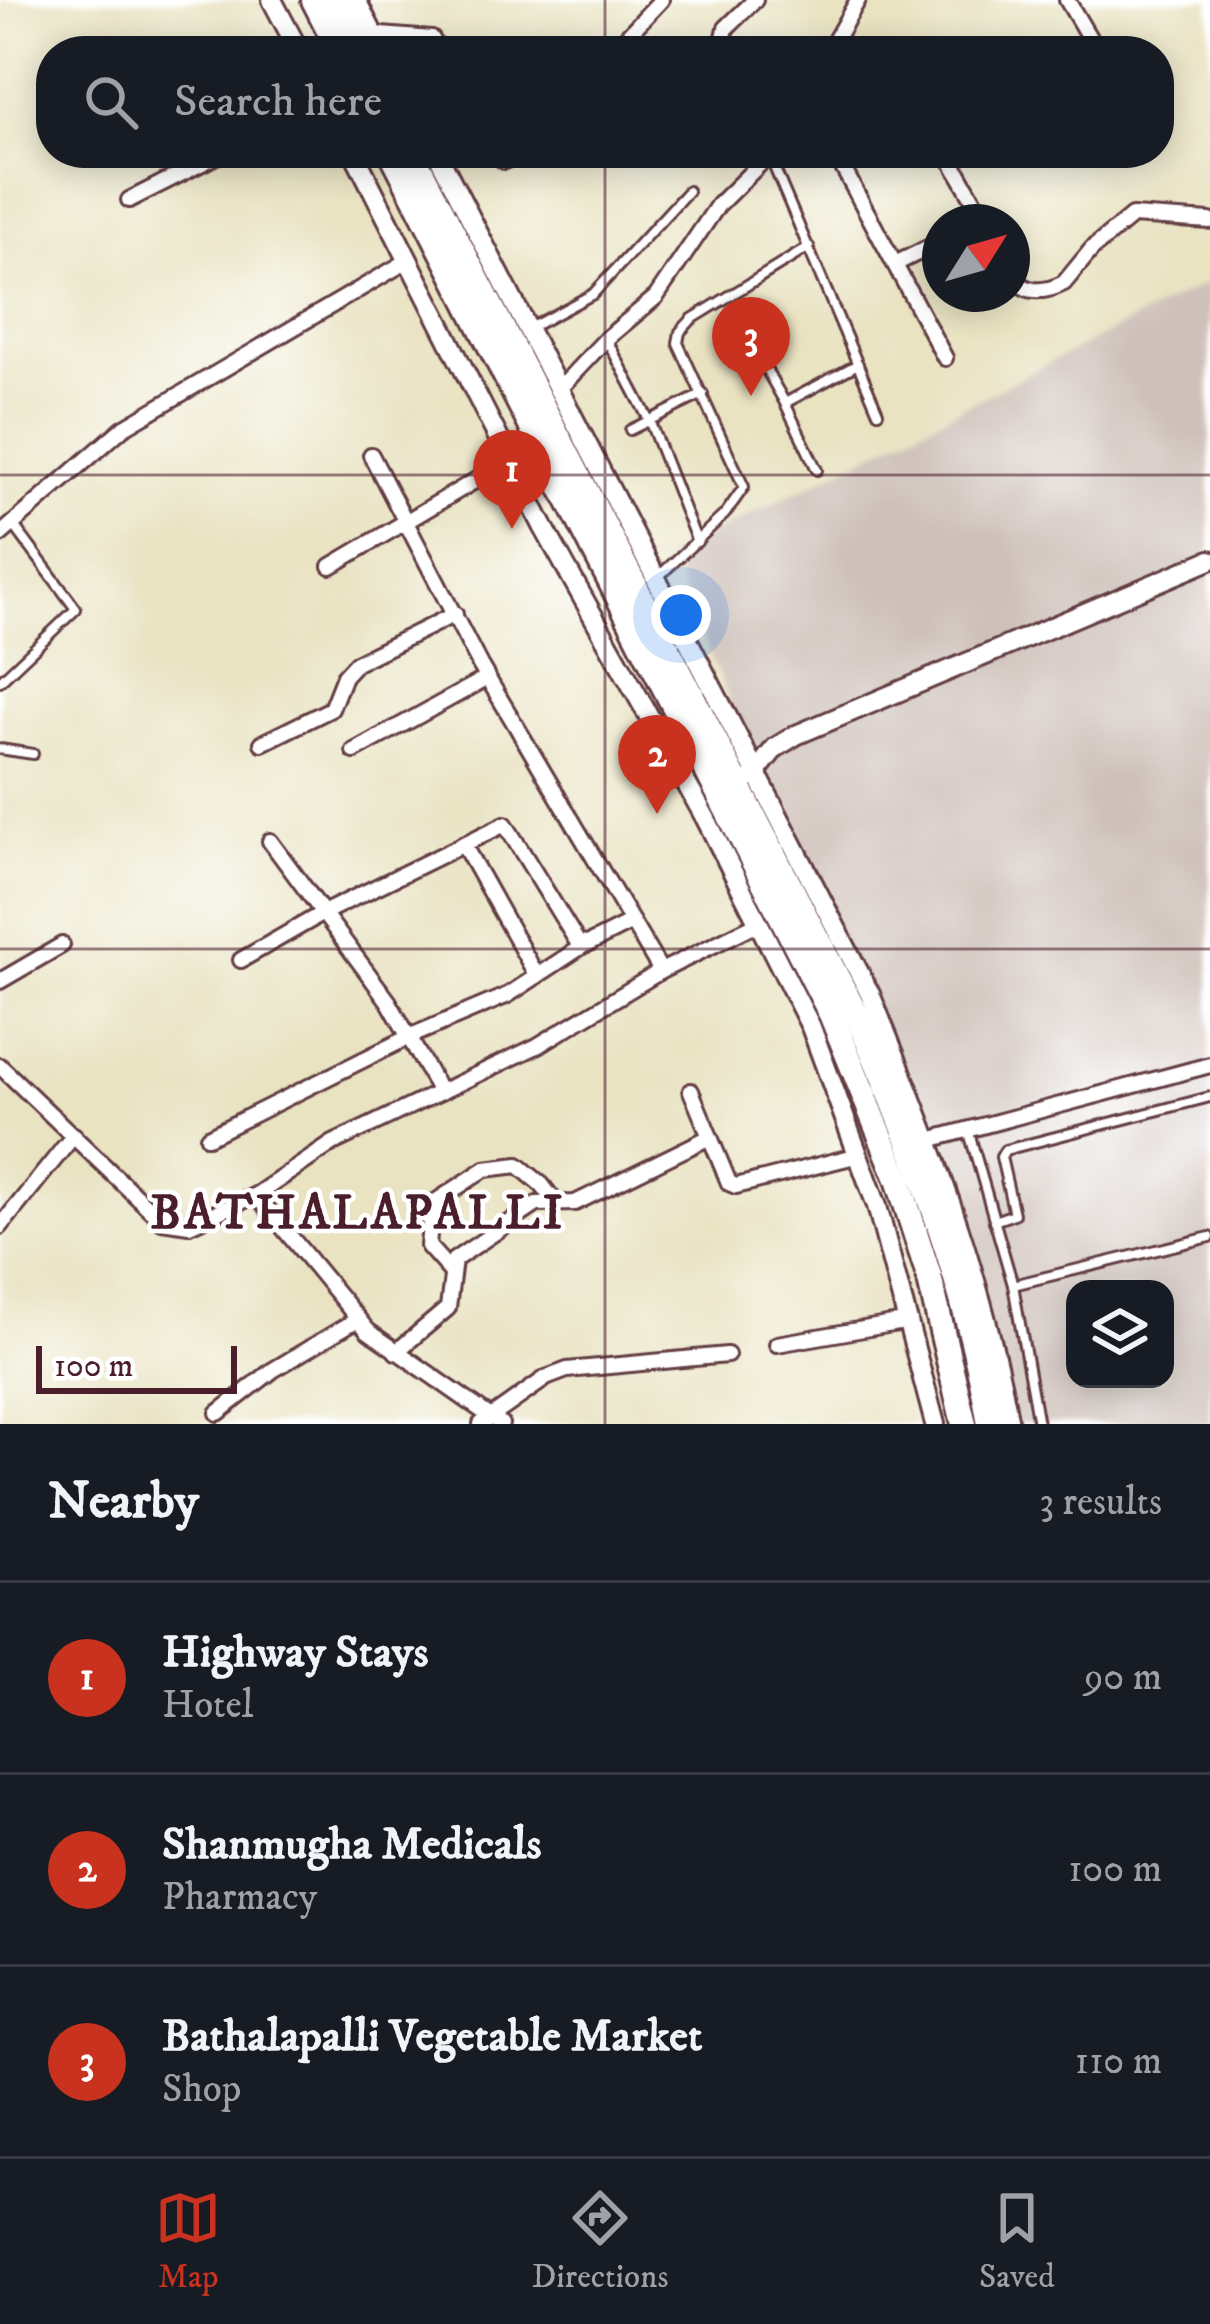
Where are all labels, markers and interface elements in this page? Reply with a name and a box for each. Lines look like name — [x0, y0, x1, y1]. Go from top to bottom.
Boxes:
search box — [36, 36, 1174, 168]
icon: search — [78, 69, 144, 135]
text: Search here — [174, 74, 382, 130]
north arrow — [922, 204, 1030, 312]
pin: 3 — [712, 297, 790, 396]
pin: 1 — [473, 430, 551, 529]
your location — [651, 585, 711, 645]
pin: 2 — [618, 715, 696, 814]
district label: BATHALAPALLI — [151, 1184, 565, 1244]
map controls — [1066, 1280, 1174, 1388]
button: layers — [1066, 1280, 1174, 1388]
scale bar — [36, 1340, 237, 1393]
text: 100 m — [54, 1346, 133, 1387]
text: Nearby — [48, 1470, 199, 1534]
text: 3 results — [1039, 1478, 1162, 1527]
text: Highway Stays — [162, 1625, 428, 1681]
text: 1 — [80, 1653, 94, 1702]
text: 90 m — [1084, 1653, 1162, 1702]
text: Hotel — [162, 1681, 253, 1730]
text: Shanmugha Medicals — [162, 1817, 542, 1873]
text: 2 — [77, 1845, 97, 1894]
text: 100 m — [1068, 1845, 1162, 1894]
text: Pharmacy — [162, 1873, 317, 1922]
text: Bathalapalli Vegetable Market — [162, 2009, 702, 2065]
text: 3 — [80, 2037, 94, 2086]
text: 110 m — [1075, 2037, 1162, 2086]
text: Shop — [162, 2065, 241, 2114]
tab: Map — [155, 2185, 221, 2298]
tab: Directions — [532, 2185, 668, 2298]
tab: Saved — [979, 2185, 1055, 2298]

